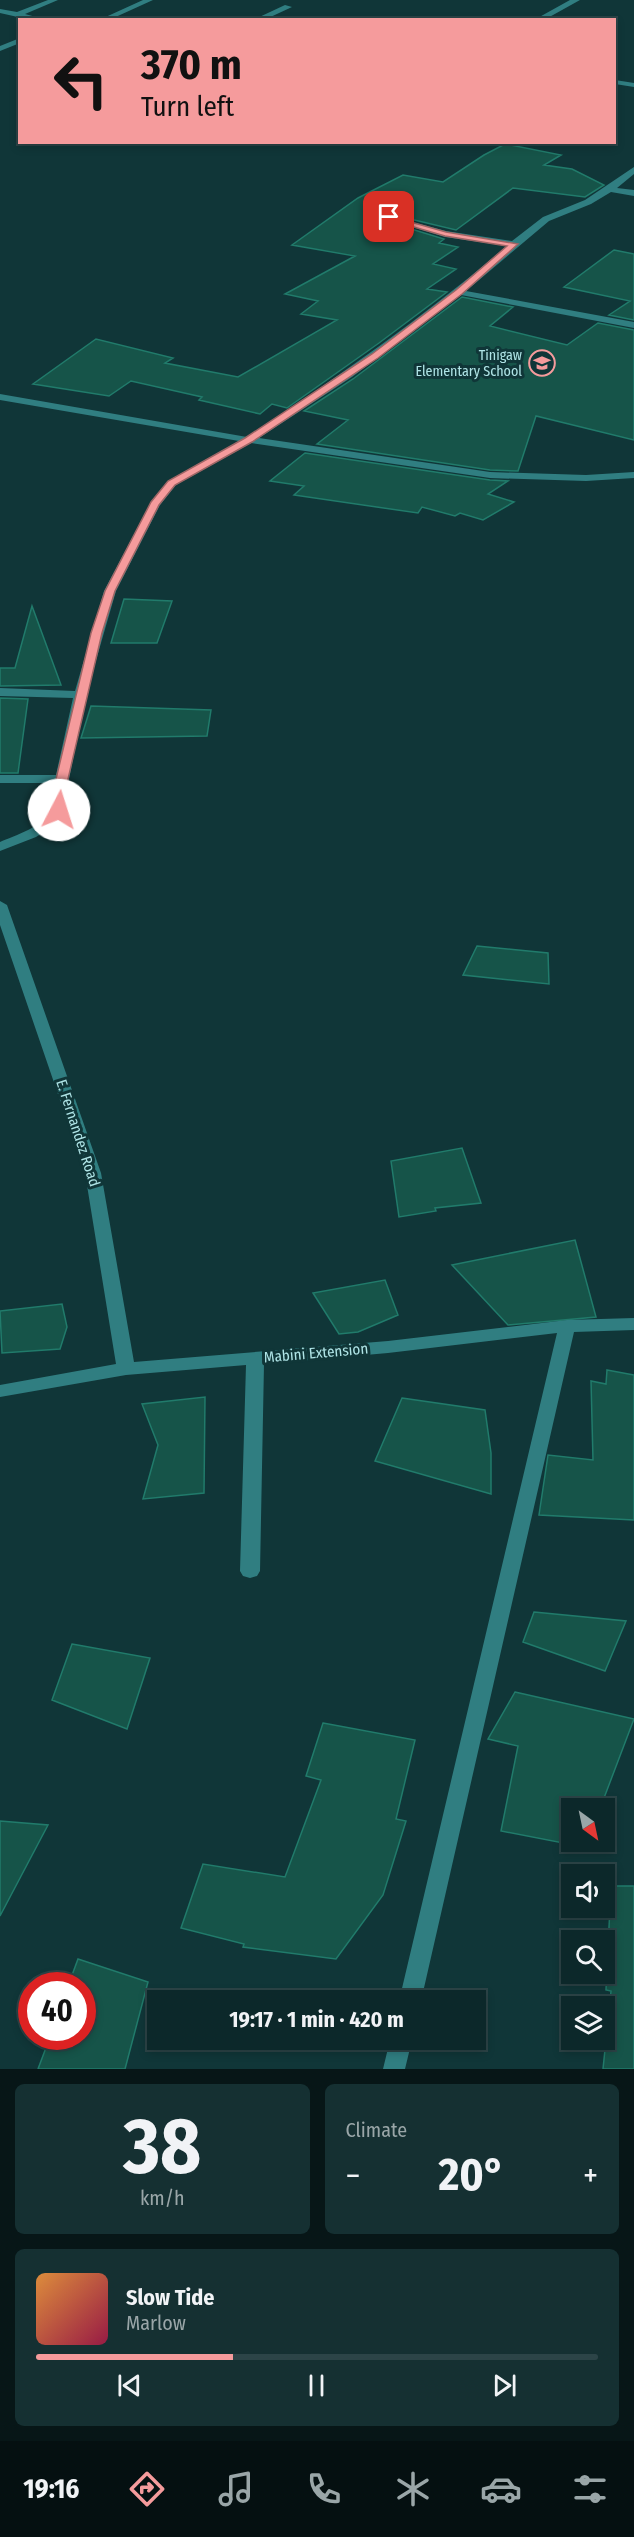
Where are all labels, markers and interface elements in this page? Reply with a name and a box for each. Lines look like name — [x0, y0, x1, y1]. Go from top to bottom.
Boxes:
text: 370 m — [141, 40, 242, 90]
icon: left — [42, 42, 120, 120]
text: Turn left — [141, 91, 234, 123]
pin — [363, 191, 414, 242]
icon: arrive — [372, 200, 405, 233]
place label: Tinigaw Elementary School — [415, 347, 522, 380]
school or university icon: Tinigaw Elementary School — [527, 348, 557, 378]
position arrow — [27, 778, 91, 842]
street label: E. Fernandez Road — [52, 1077, 104, 1189]
street label: Mabini Extension — [263, 1339, 369, 1367]
north arrow — [561, 1798, 615, 1852]
map controls — [561, 1798, 615, 2050]
button: sound — [561, 1864, 615, 1918]
button: search — [561, 1930, 615, 1984]
speed limit sign: 40 — [18, 1972, 96, 2050]
button: layers — [561, 1996, 615, 2050]
text: 19:17 · 1 min · 420 m — [229, 2006, 404, 2033]
text: 38 — [123, 2100, 201, 2194]
text: Climate — [346, 2118, 407, 2142]
text: 20° — [438, 2148, 505, 2202]
text: − — [346, 2156, 360, 2196]
text: + — [583, 2156, 598, 2196]
text: km/h — [140, 2186, 185, 2210]
text: Slow Tide — [126, 2284, 214, 2311]
text: Marlow — [126, 2311, 186, 2335]
icon: previous — [113, 2369, 146, 2402]
icon: pause — [300, 2369, 333, 2402]
icon: next — [488, 2369, 521, 2402]
icon: directions — [126, 2468, 168, 2510]
icon: music — [215, 2468, 257, 2510]
icon: phone — [303, 2468, 345, 2510]
icon: climate — [392, 2468, 434, 2510]
icon: car — [480, 2468, 522, 2510]
icon: filters — [569, 2468, 611, 2510]
text: 19:16 — [23, 2473, 79, 2505]

